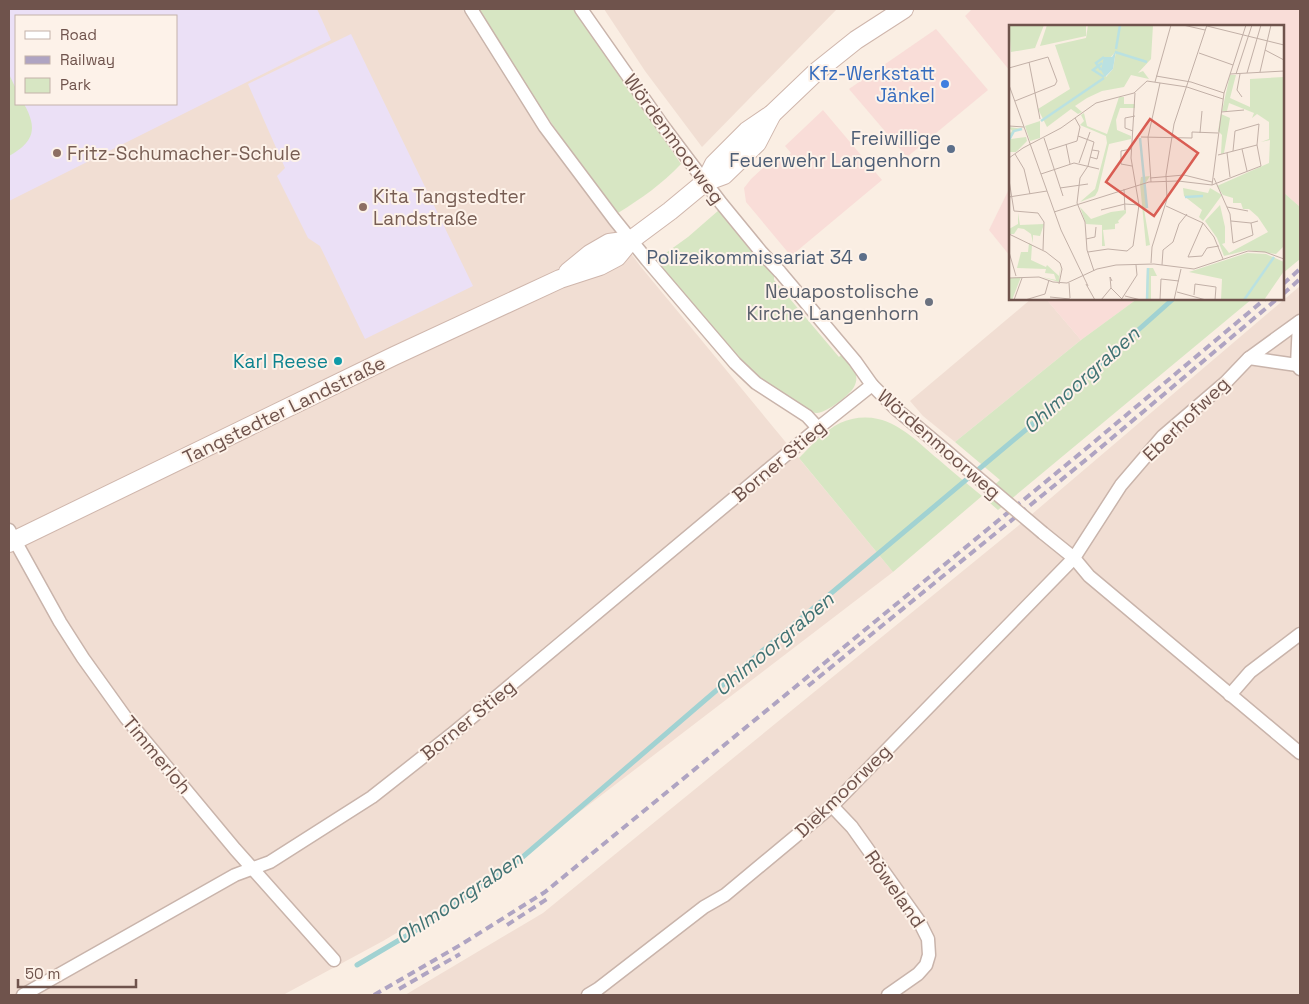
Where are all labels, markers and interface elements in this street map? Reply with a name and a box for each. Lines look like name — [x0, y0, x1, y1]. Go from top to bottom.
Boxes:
legend — [15, 15, 178, 105]
text: Road — [60, 25, 97, 44]
inset map — [1009, 25, 1284, 300]
text: Railway — [60, 50, 115, 69]
place label: Kfz-Werkstatt Jänkel — [809, 61, 935, 108]
street label: Wördenmoorweg — [618, 69, 730, 209]
text: Park — [60, 75, 91, 94]
marker: Kfz-Werkstatt Jänkel — [939, 78, 951, 90]
place label: Freiwillige Feuerwehr Langenhorn — [729, 126, 941, 173]
place label: Fritz-Schumacher-Schule — [67, 141, 301, 166]
marker: Freiwillige Feuerwehr Langenhorn — [945, 143, 957, 155]
marker: Fritz-Schumacher-Schule — [51, 147, 63, 159]
place label: Kita Tangstedter Landstraße — [373, 184, 526, 231]
marker: Kita Tangstedter Landstraße — [357, 201, 369, 213]
place label: Polizeikommissariat 34 — [647, 245, 853, 270]
marker: Polizeikommissariat 34 — [857, 251, 869, 263]
place label: Neuapostolische Kirche Langenhorn — [747, 279, 919, 326]
marker: Neuapostolische Kirche Langenhorn — [923, 296, 935, 308]
water label: Ohlmoorgraben — [1017, 320, 1145, 439]
place label: Karl Reese — [233, 349, 328, 374]
street label: Tangstedter Landstraße — [179, 350, 389, 470]
marker: Karl Reese — [332, 355, 344, 367]
street label: Eberhofweg — [1137, 371, 1235, 467]
street label: Wördenmoorweg — [872, 384, 1006, 504]
street label: Borner Stieg — [727, 414, 831, 508]
water label: Ohlmoorgraben — [709, 586, 840, 702]
street label: Borner Stieg — [415, 674, 521, 766]
street label: Timmerloh — [117, 711, 197, 799]
street label: Diekmoorweg — [790, 739, 896, 843]
water label: Ohlmoorgraben — [390, 845, 528, 950]
street label: Röweland — [859, 845, 931, 933]
scale bar — [18, 956, 135, 988]
text: 50 m — [25, 964, 60, 983]

